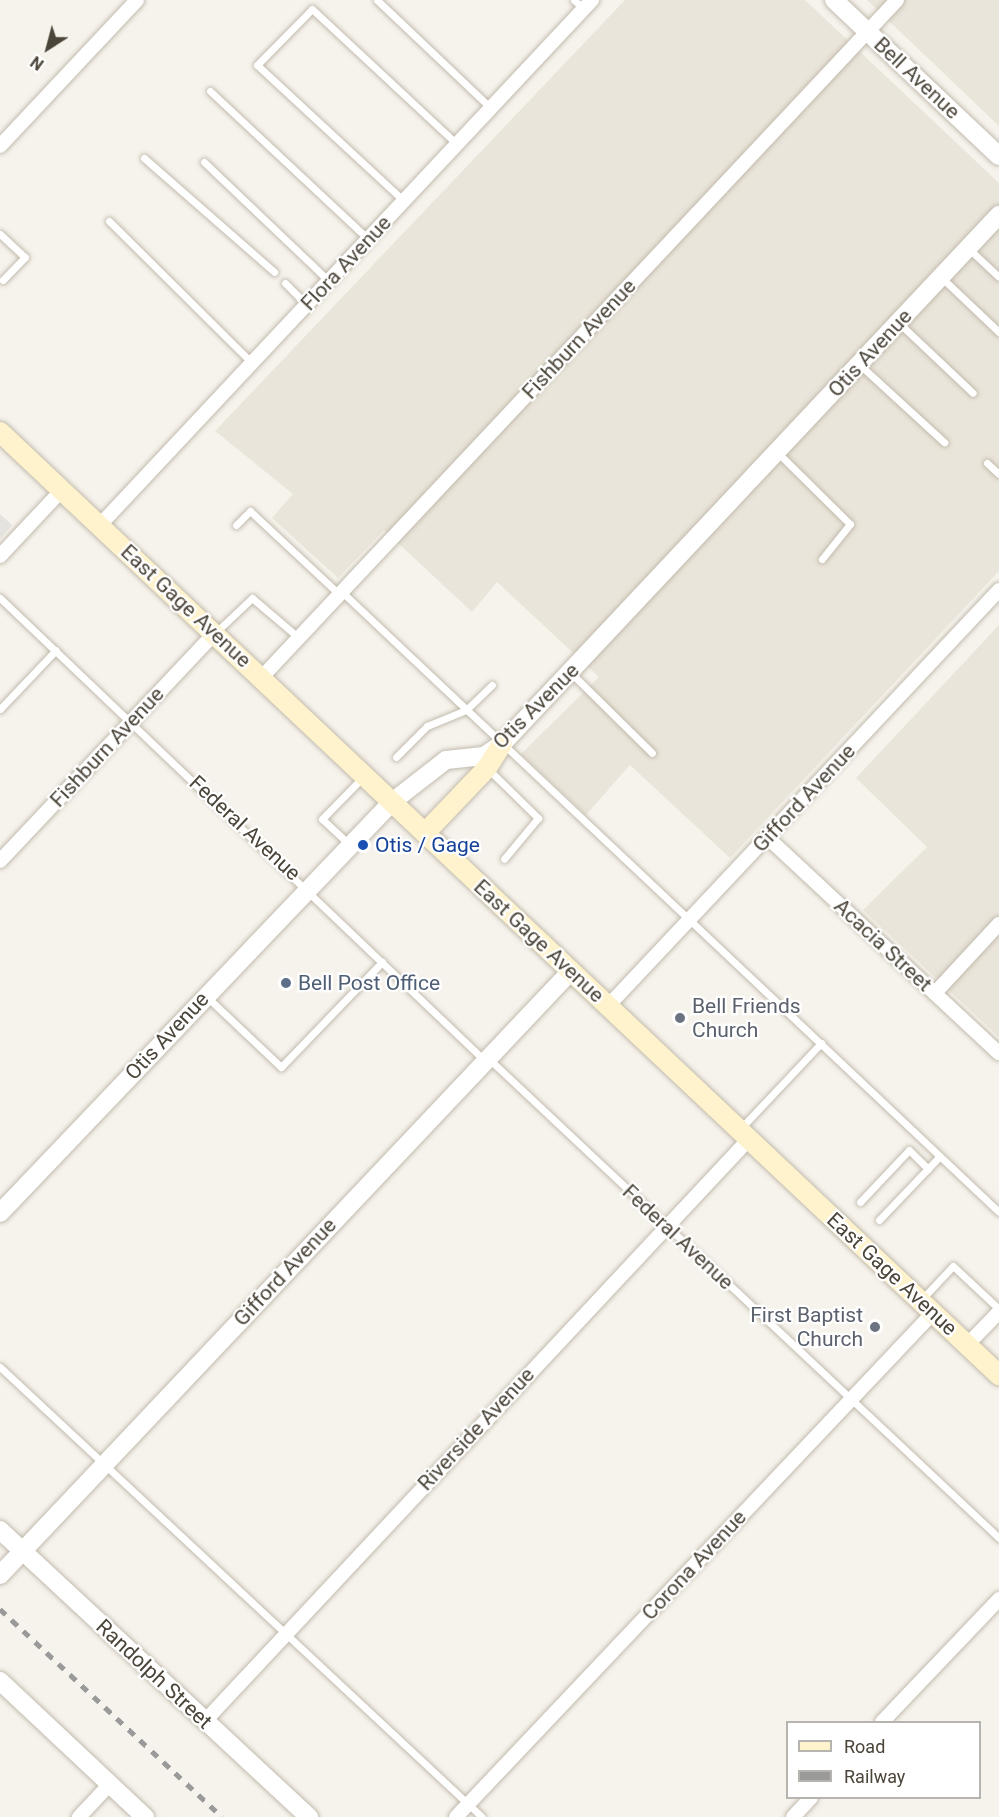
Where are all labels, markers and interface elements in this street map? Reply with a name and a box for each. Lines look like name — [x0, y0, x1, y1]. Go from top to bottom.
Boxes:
north arrow — [18, 18, 78, 78]
street label: Bell Avenue — [869, 32, 965, 124]
text: N — [27, 52, 47, 74]
street label: Flora Avenue — [296, 210, 396, 316]
street label: Fishburn Avenue — [517, 274, 641, 404]
street label: Otis Avenue — [823, 304, 917, 402]
street label: East Gage Avenue — [116, 539, 256, 673]
street label: Otis Avenue — [488, 658, 584, 754]
street label: Fishburn Avenue — [45, 682, 169, 812]
street label: Gifford Avenue — [748, 739, 860, 857]
street label: Federal Avenue — [184, 770, 306, 886]
place label: Otis / Gage — [375, 832, 480, 858]
marker: Otis / Gage — [356, 838, 370, 852]
street label: East Gage Avenue — [469, 874, 609, 1008]
street label: Acacia Street — [829, 893, 937, 997]
place label: Bell Post Office — [298, 970, 440, 996]
marker: Bell Post Office — [279, 976, 293, 990]
street label: Otis Avenue — [120, 987, 214, 1085]
place label: Bell Friends Church — [692, 993, 801, 1043]
marker: Bell Friends Church — [673, 1011, 687, 1025]
street label: Federal Avenue — [617, 1179, 739, 1295]
street label: East Gage Avenue — [822, 1207, 962, 1341]
street label: Gifford Avenue — [229, 1213, 341, 1331]
place label: First Baptist Church — [750, 1302, 863, 1352]
marker: First Baptist Church — [868, 1320, 882, 1334]
street label: Riverside Avenue — [413, 1362, 539, 1496]
street label: Corona Avenue — [637, 1505, 751, 1625]
street label: Randolph Street — [91, 1614, 217, 1734]
legend — [786, 1721, 981, 1799]
text: Road — [844, 1736, 885, 1757]
text: Railway — [844, 1766, 905, 1787]

